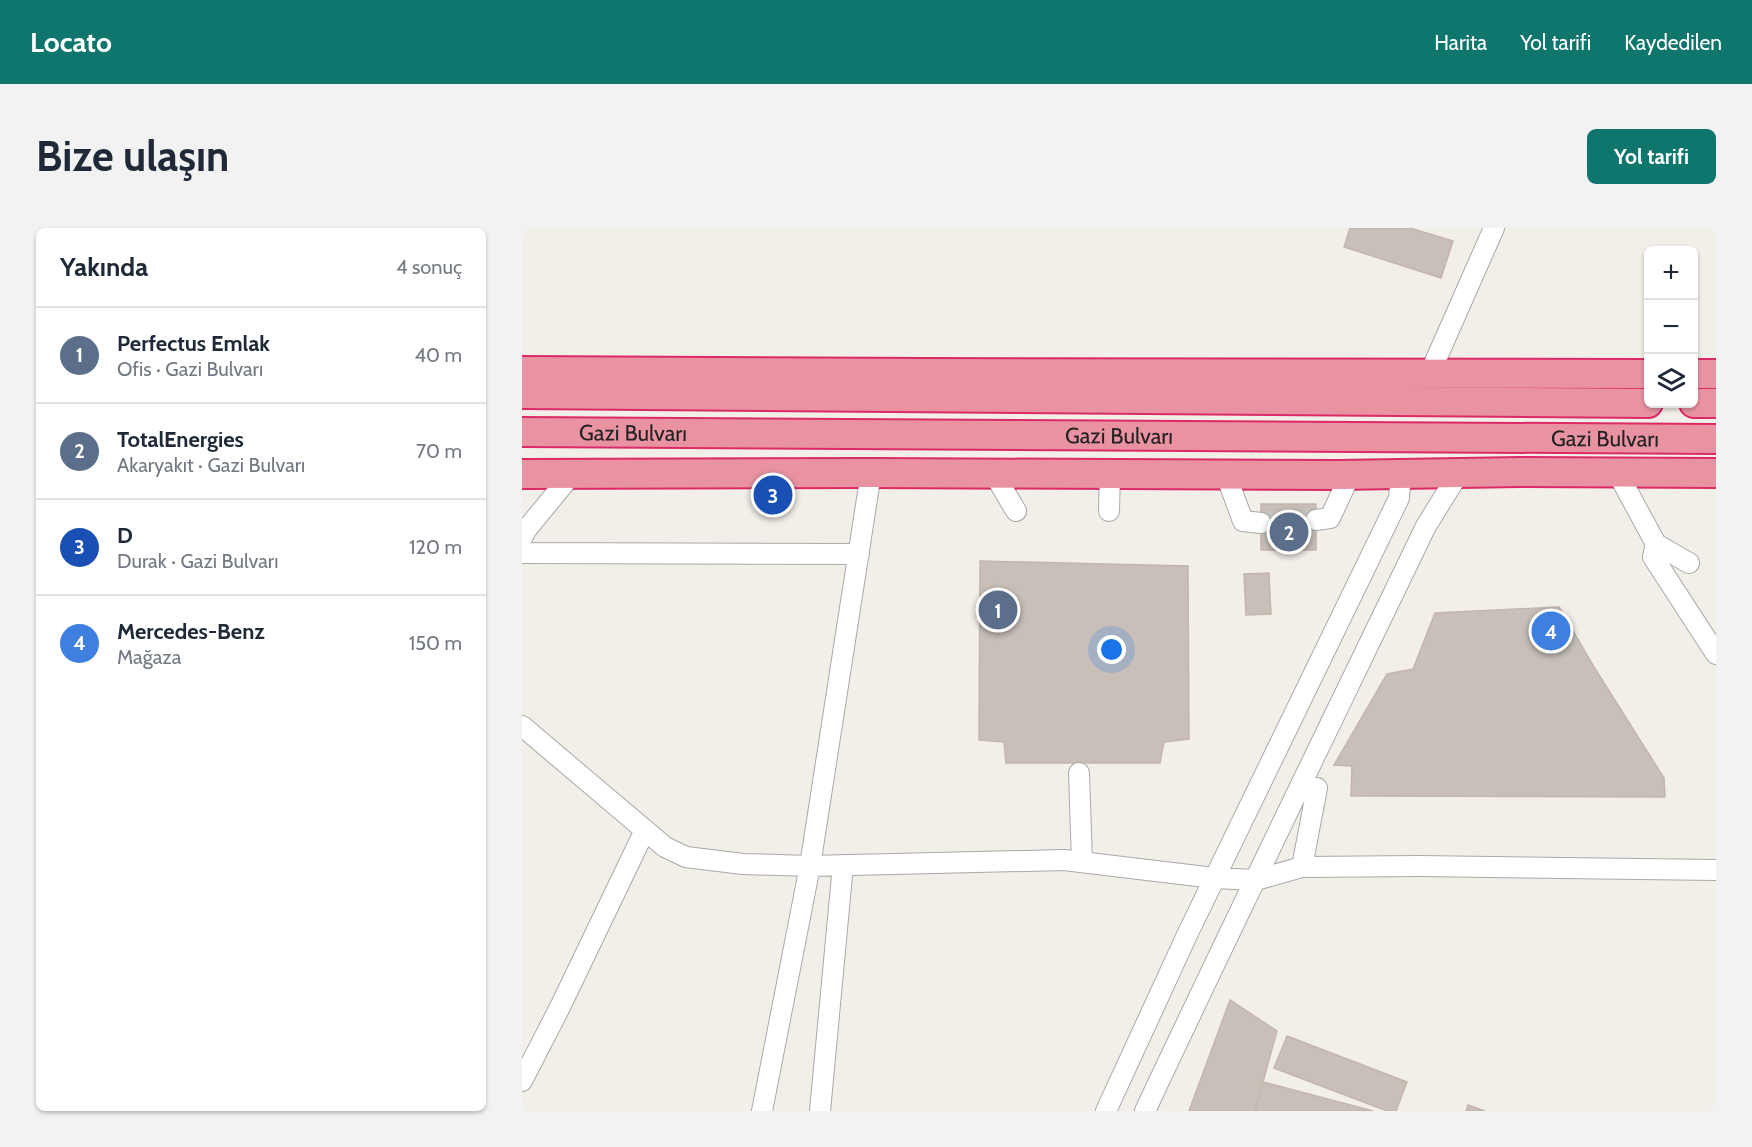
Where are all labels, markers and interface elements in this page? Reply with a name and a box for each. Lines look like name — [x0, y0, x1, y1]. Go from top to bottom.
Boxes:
text: Locato — [30, 25, 112, 59]
text: Harita — [1434, 30, 1487, 55]
text: Yol tarifi — [1520, 30, 1591, 55]
text: Kaydedilen — [1624, 30, 1722, 55]
button: Yol tarifi — [1587, 129, 1716, 184]
text: Bize ulaşın — [36, 130, 229, 182]
map controls — [1644, 246, 1698, 408]
button: + — [1644, 246, 1698, 300]
text: Yakında — [60, 251, 148, 283]
text: 4 sonuç — [396, 255, 462, 279]
button: − — [1644, 300, 1698, 354]
text: Perfectus Emlak — [117, 330, 270, 357]
text: 1 — [76, 343, 83, 367]
text: 40 m — [414, 343, 462, 367]
button: layers — [1644, 354, 1698, 408]
text: Ofis · Gazi Bulvarı — [117, 357, 263, 381]
street label: Gazi Bulvarı — [579, 419, 687, 446]
street label: Gazi Bulvarı — [1065, 422, 1173, 449]
street label: Gazi Bulvarı — [1551, 425, 1659, 452]
text: TotalEnergies — [117, 426, 244, 453]
text: 2 — [74, 439, 85, 463]
text: 70 m — [416, 439, 462, 463]
text: Akaryakıt · Gazi Bulvarı — [117, 453, 305, 477]
pin: 3 — [754, 472, 792, 518]
pin: 2 — [1270, 510, 1308, 554]
text: D — [117, 522, 133, 549]
text: 3 — [74, 535, 85, 559]
text: 120 m — [409, 535, 462, 559]
text: Durak · Gazi Bulvarı — [117, 549, 278, 573]
pin: 1 — [978, 588, 1018, 632]
pin: 4 — [1532, 608, 1570, 654]
text: Mercedes-Benz — [117, 618, 265, 645]
text: 4 — [73, 631, 86, 655]
text: 150 m — [409, 631, 462, 655]
your location — [1097, 635, 1126, 664]
text: Mağaza — [117, 645, 181, 669]

